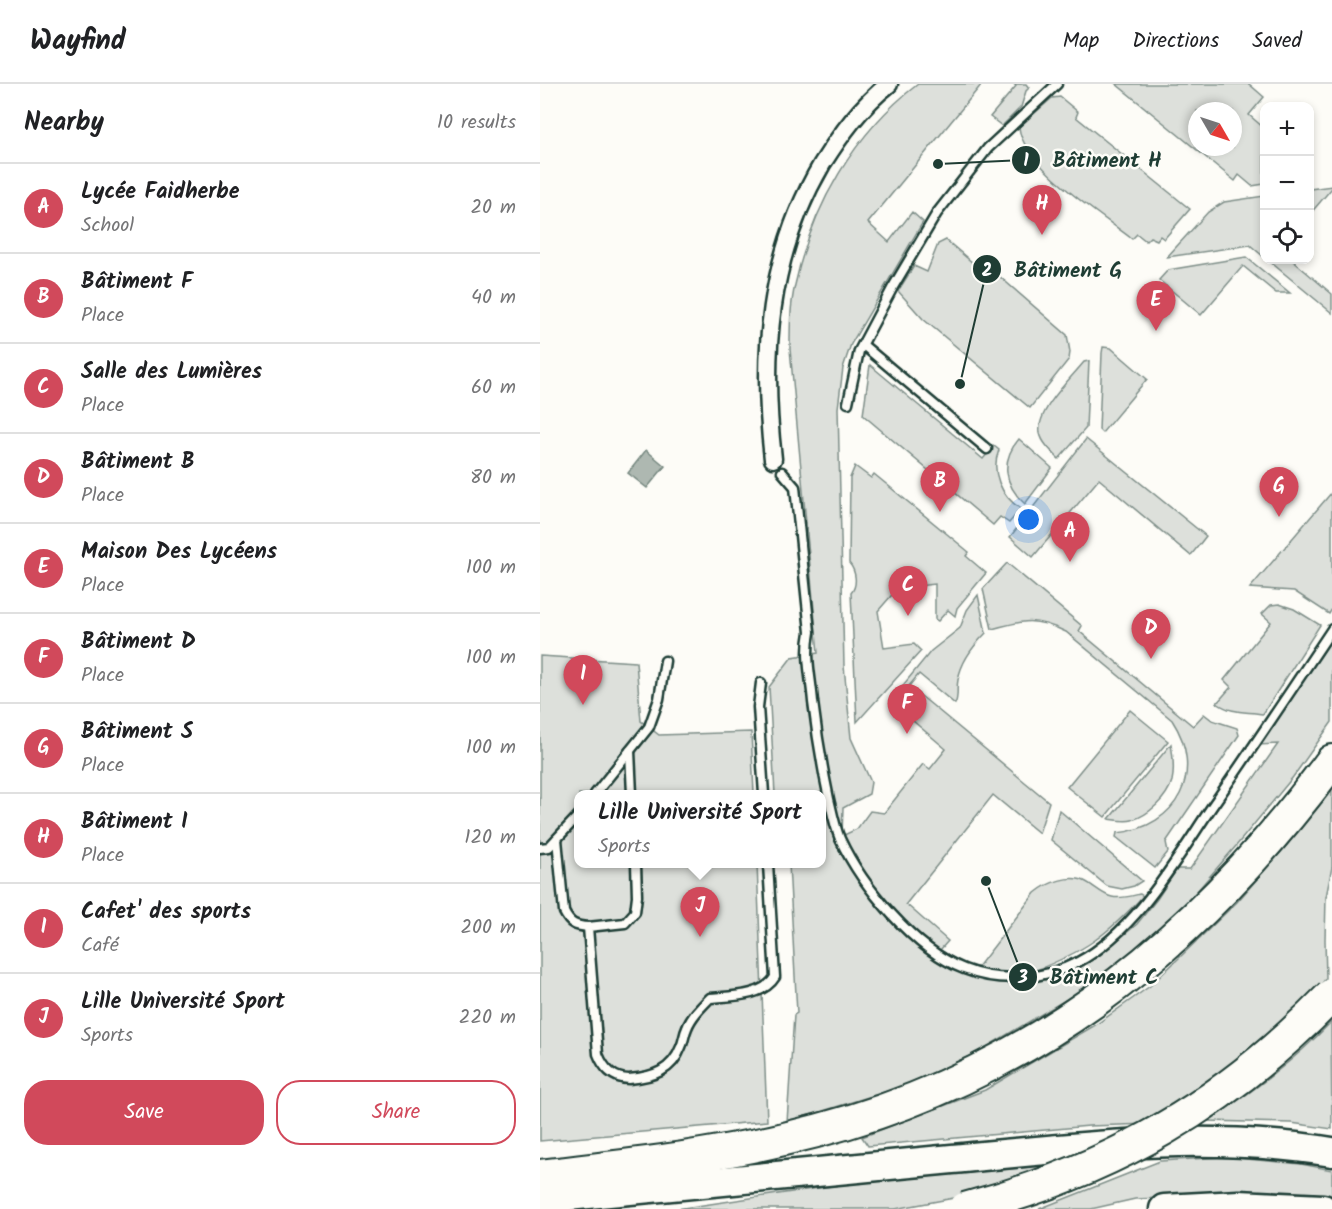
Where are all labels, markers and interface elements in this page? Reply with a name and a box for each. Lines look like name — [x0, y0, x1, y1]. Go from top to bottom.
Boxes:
text: Wayfind — [30, 19, 126, 64]
text: Map — [1063, 25, 1099, 58]
text: Directions — [1132, 25, 1219, 58]
text: Saved — [1252, 25, 1302, 58]
text: Nearby — [24, 102, 104, 144]
north arrow — [1188, 102, 1242, 156]
map controls — [1260, 102, 1314, 264]
button: + — [1260, 102, 1314, 156]
text: 10 results — [437, 107, 516, 139]
callout: Bâtiment H — [1011, 140, 1174, 179]
text: Bâtiment H — [1052, 145, 1162, 178]
text: 1 — [1023, 147, 1029, 176]
button: − — [1260, 156, 1314, 210]
text: Lycée Faidherbe — [81, 175, 239, 210]
pin: H — [1022, 186, 1062, 235]
text: A — [37, 192, 50, 224]
text: 20 m — [470, 192, 516, 224]
text: School — [81, 210, 134, 242]
button: locate — [1260, 210, 1314, 264]
callout: Bâtiment G — [972, 250, 1134, 289]
text: Bâtiment G — [1014, 255, 1122, 288]
text: 2 — [982, 257, 992, 286]
text: Bâtiment F — [81, 265, 193, 300]
text: B — [37, 282, 50, 314]
text: 40 m — [471, 282, 516, 314]
pin: E — [1136, 282, 1176, 331]
text: Place — [81, 300, 124, 332]
text: Salle des Lumières — [81, 355, 262, 390]
text: C — [37, 372, 50, 404]
text: 60 m — [471, 372, 516, 404]
text: Place — [81, 390, 124, 422]
text: Bâtiment B — [81, 445, 195, 480]
text: D — [37, 462, 50, 494]
text: 80 m — [470, 462, 516, 494]
pin: B — [920, 462, 960, 512]
pin: G — [1260, 468, 1298, 517]
text: Place — [81, 480, 124, 512]
your location — [1014, 505, 1043, 534]
pin: A — [1050, 512, 1090, 562]
text: Maison Des Lycéens — [81, 535, 277, 570]
text: E — [38, 552, 49, 584]
text: 100 m — [466, 552, 516, 584]
pin: C — [888, 566, 928, 616]
text: Place — [81, 570, 124, 602]
pin: D — [1132, 610, 1170, 659]
text: Bâtiment D — [81, 625, 196, 660]
text: F — [38, 642, 49, 674]
text: 100 m — [466, 642, 516, 674]
pin: I — [564, 656, 603, 705]
text: Place — [81, 660, 124, 692]
pin: F — [888, 684, 926, 734]
text: Bâtiment S — [81, 715, 193, 750]
text: G — [38, 732, 49, 764]
text: 100 m — [466, 732, 516, 764]
text: Place — [81, 750, 124, 782]
popup — [574, 790, 826, 868]
text: Lille Université Sport — [598, 796, 802, 831]
text: Bâtiment I — [81, 805, 188, 840]
text: H — [37, 822, 50, 854]
text: 120 m — [464, 822, 516, 854]
text: Sports — [598, 831, 650, 863]
text: Place — [81, 840, 124, 872]
pin: J — [680, 888, 720, 937]
text: Cafet' des sports — [81, 895, 251, 930]
text: I — [40, 912, 47, 944]
text: 200 m — [460, 912, 516, 944]
text: Café — [81, 930, 119, 962]
callout: Bâtiment C — [1008, 958, 1171, 997]
text: Bâtiment C — [1050, 962, 1158, 995]
text: 3 — [1017, 964, 1028, 993]
text: Lille Université Sport — [81, 985, 285, 1020]
text: J — [39, 1002, 48, 1034]
text: 220 m — [459, 1002, 516, 1034]
text: Sports — [81, 1020, 133, 1052]
button: Save — [24, 1080, 264, 1145]
button: Share — [276, 1080, 516, 1145]

